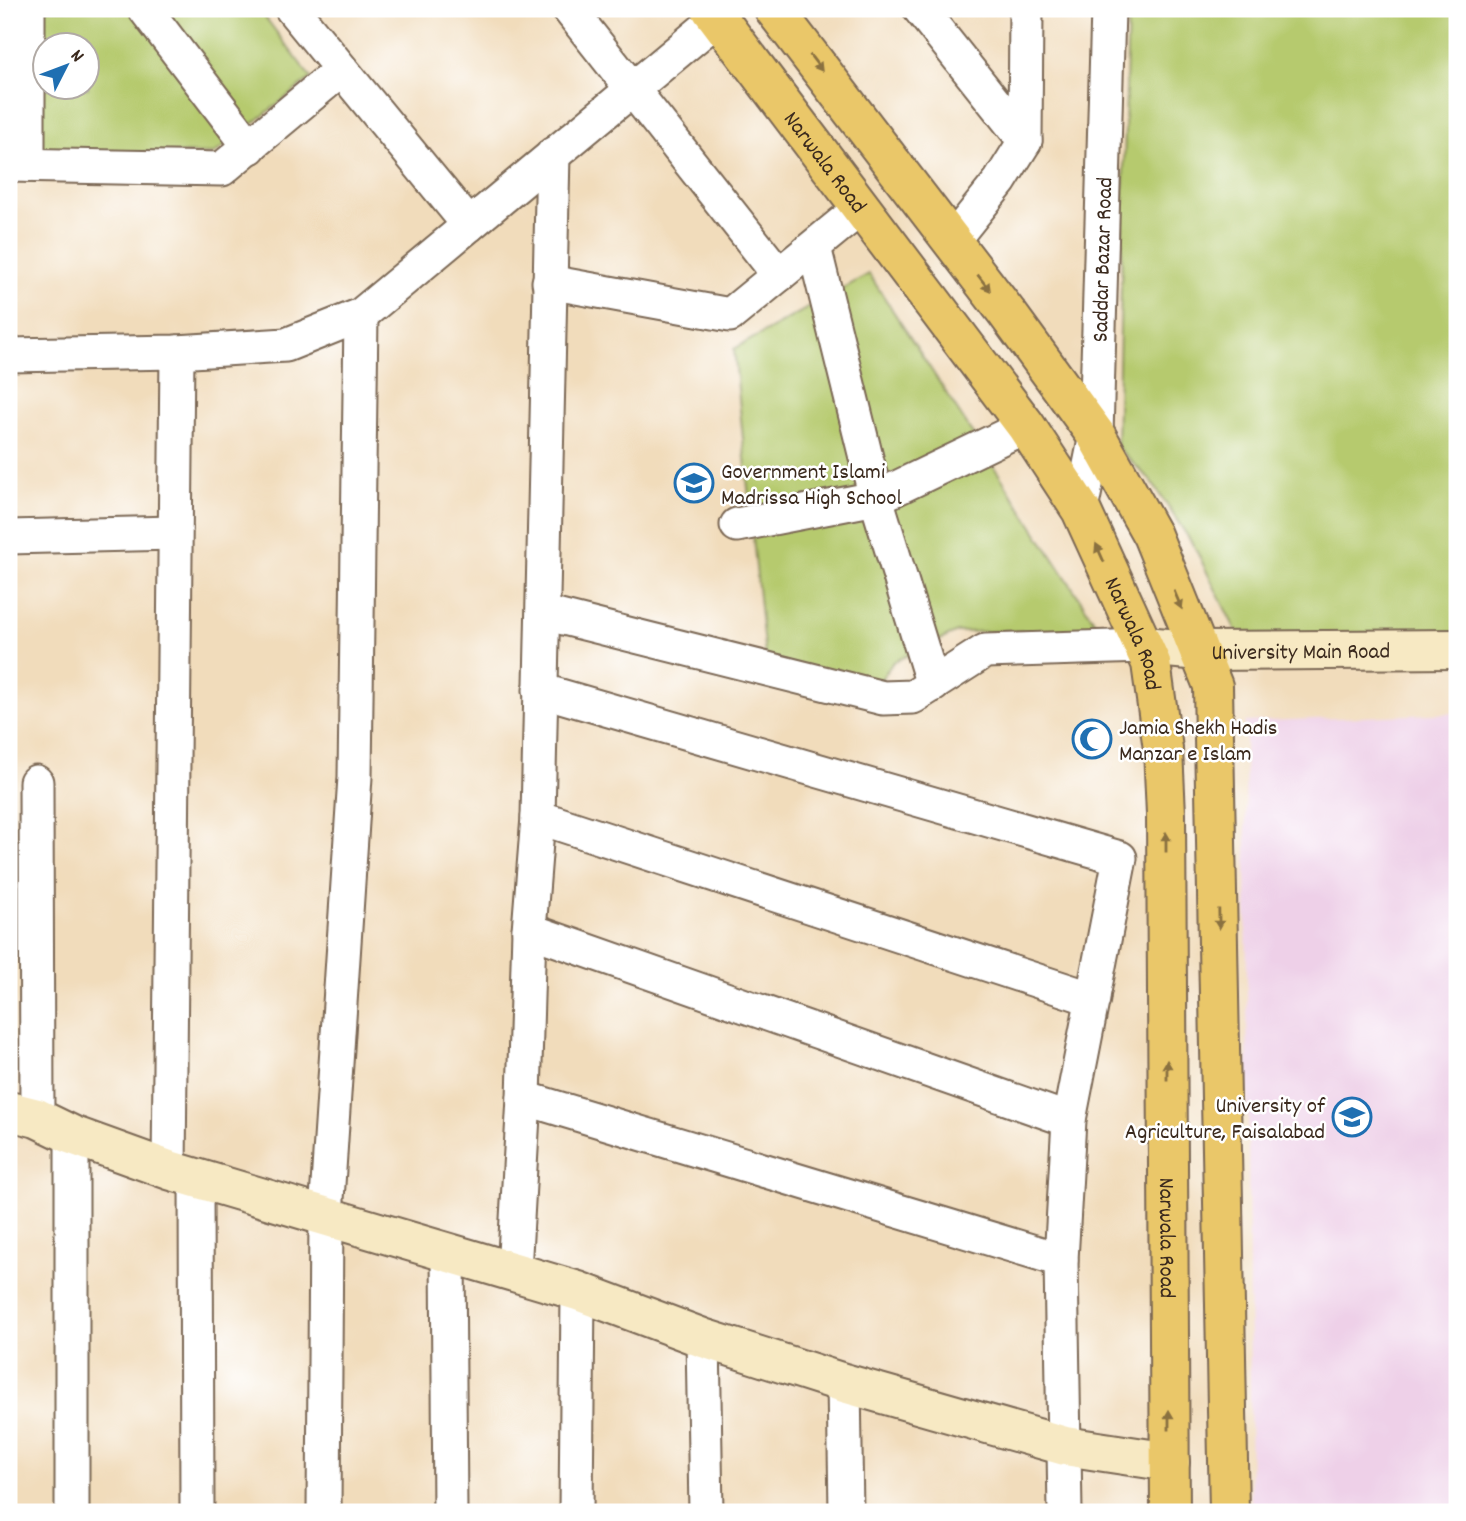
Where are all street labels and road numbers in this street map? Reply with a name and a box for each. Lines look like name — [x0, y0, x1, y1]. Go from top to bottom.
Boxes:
street label: Narwala Road — [774, 105, 873, 222]
street label: Saddar Bazar Road — [1086, 177, 1123, 343]
street label: Narwala Road — [1094, 572, 1168, 693]
street label: University Main Road — [1211, 637, 1390, 671]
street label: Narwala Road — [1148, 1177, 1182, 1298]

